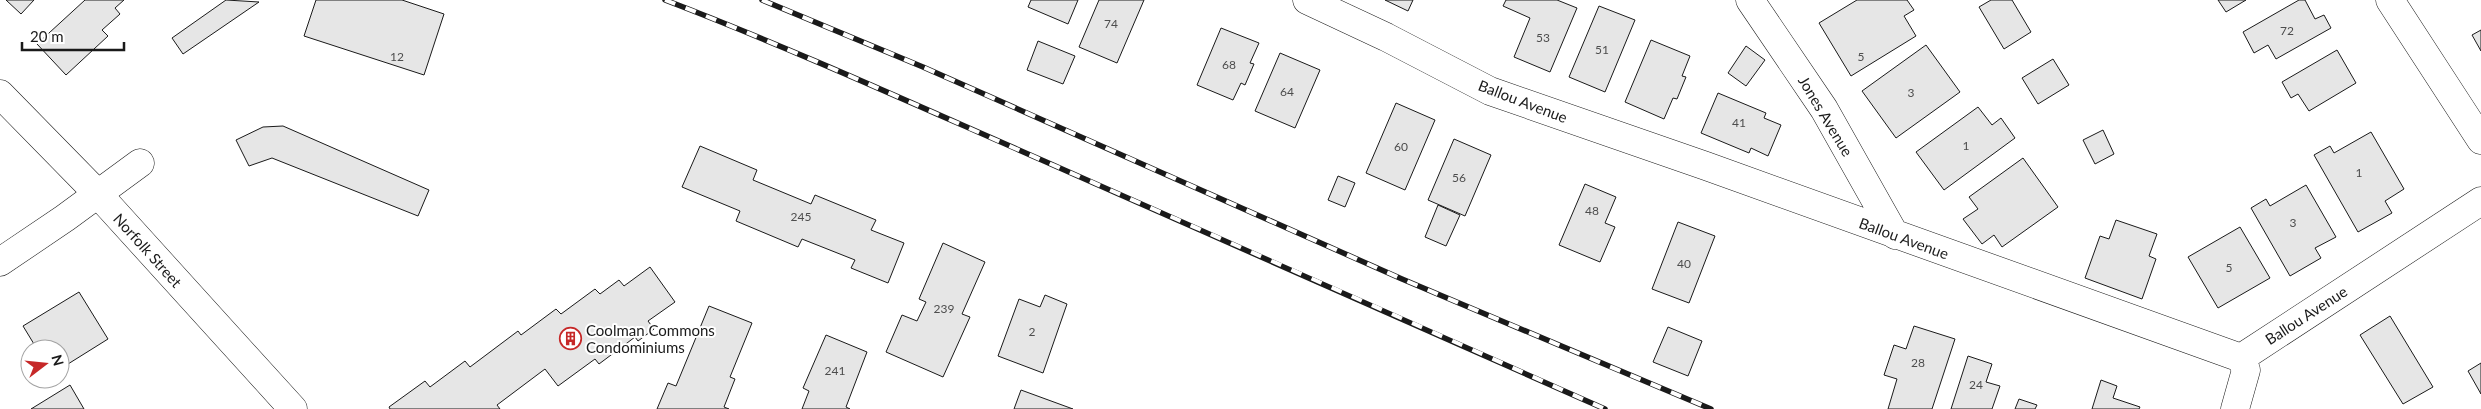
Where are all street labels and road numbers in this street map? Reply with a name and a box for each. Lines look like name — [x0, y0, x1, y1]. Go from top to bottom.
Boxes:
street label: Jones Avenue — [1795, 73, 1857, 159]
street label: Ballou Avenue — [1476, 76, 1570, 126]
street label: Norfolk Street — [110, 209, 186, 291]
street label: Ballou Avenue — [1857, 213, 1951, 263]
street label: Ballou Avenue — [2262, 282, 2350, 348]

